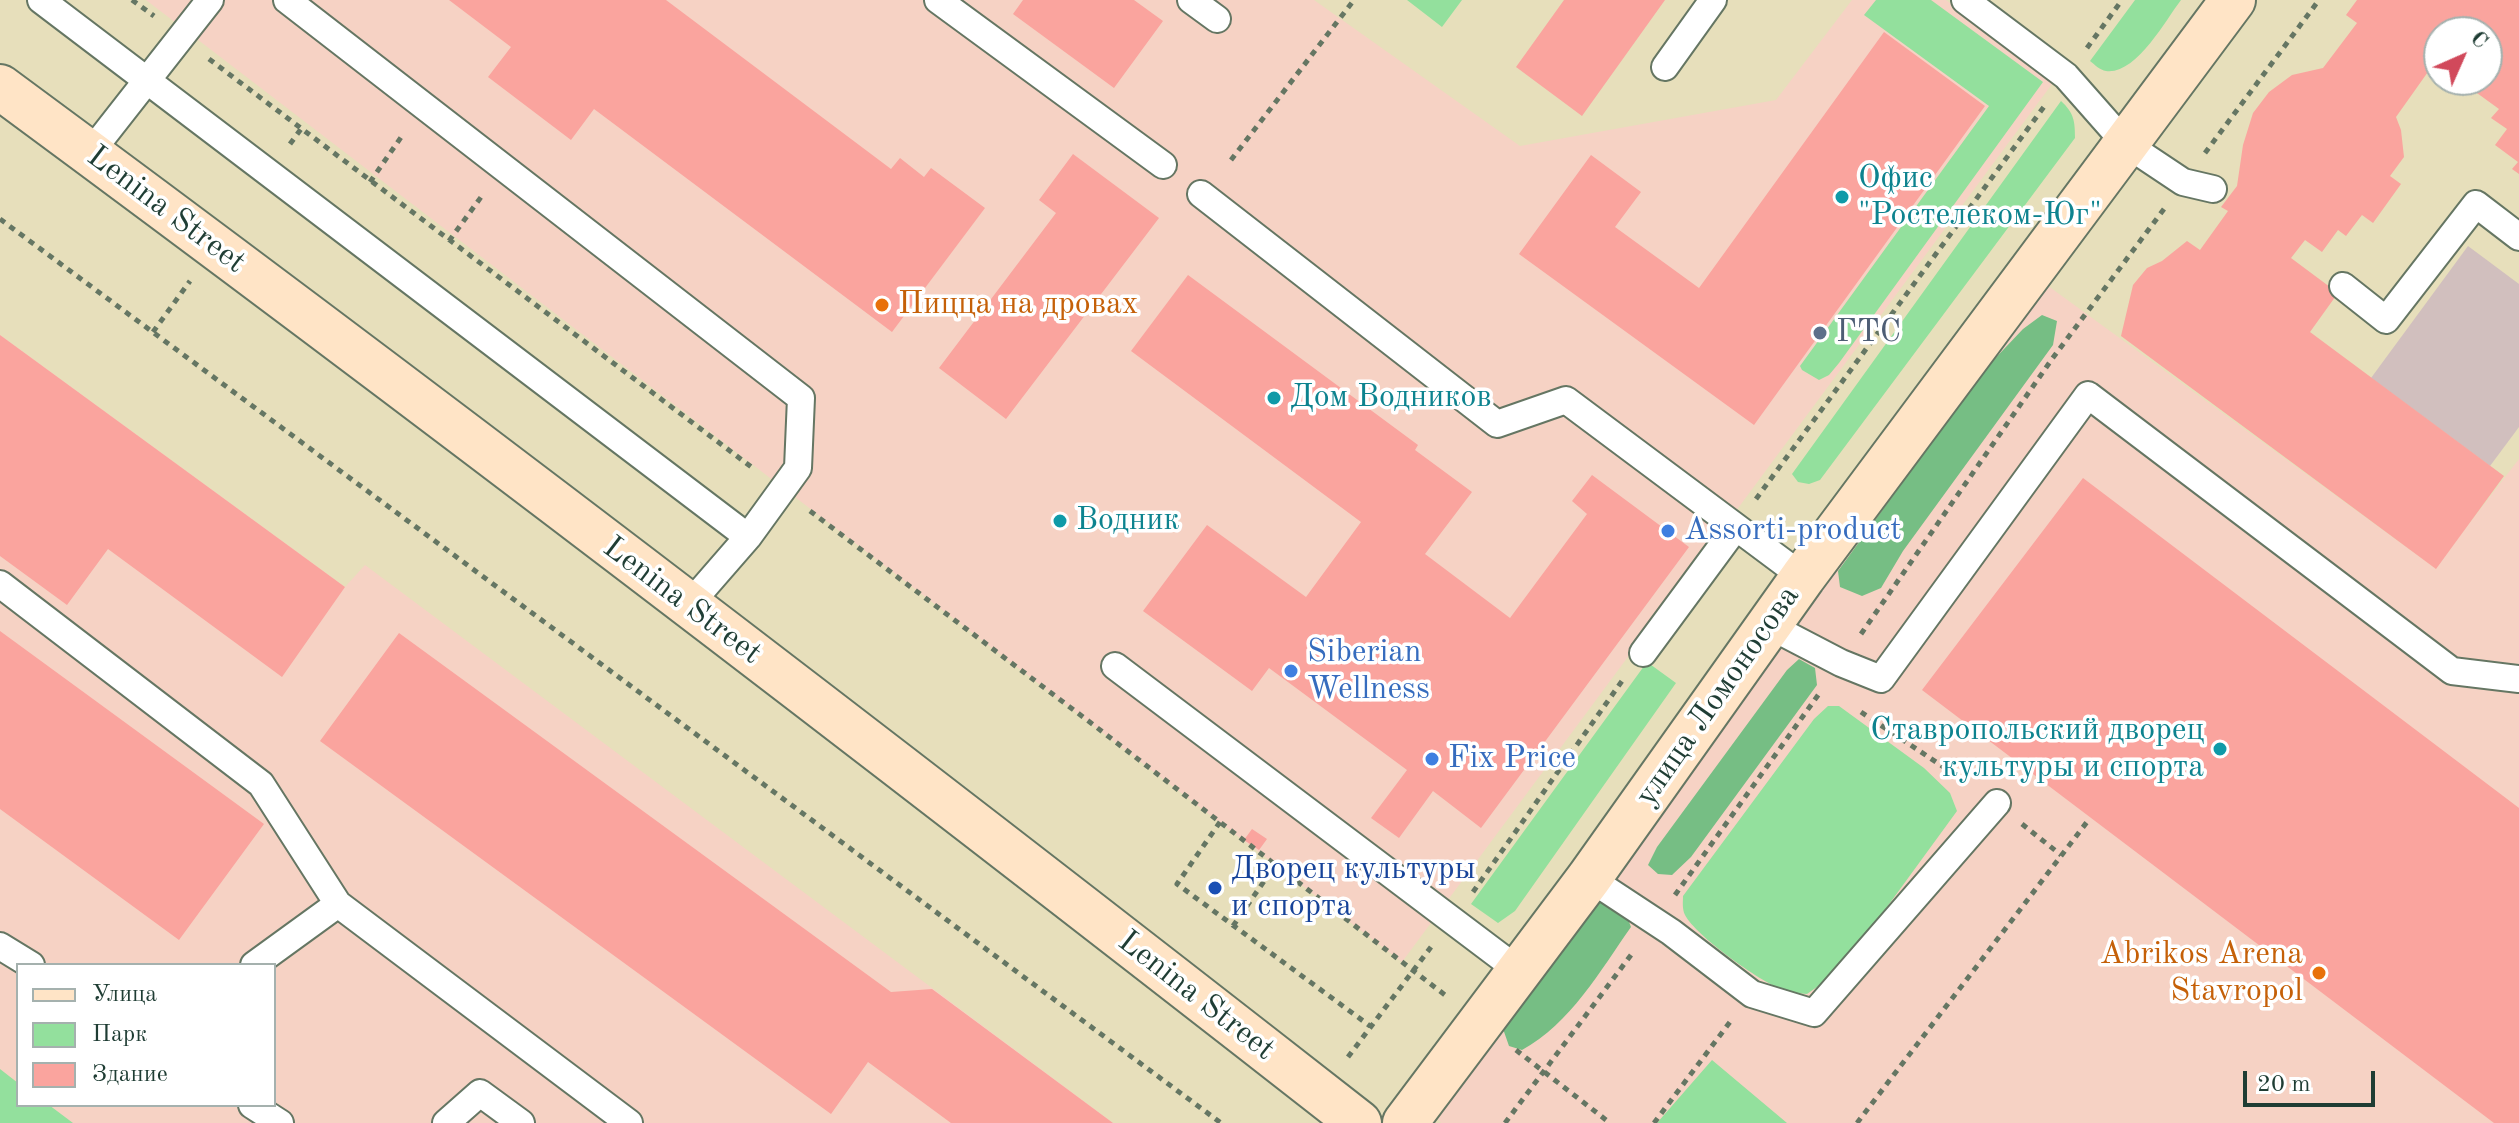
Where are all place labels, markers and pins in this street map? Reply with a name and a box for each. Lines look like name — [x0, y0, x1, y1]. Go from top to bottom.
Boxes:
place label: Офис "Ростелеком-Юг" — [1858, 160, 2102, 235]
marker: Офис "Ростелеком-Юг" — [1833, 188, 1851, 206]
place label: Пицца на дровах — [898, 286, 1139, 324]
marker: Пицца на дровах — [873, 296, 891, 314]
place label: ГТС — [1836, 314, 1901, 352]
marker: ГТС — [1811, 324, 1829, 342]
place label: Дом Водников — [1290, 379, 1492, 417]
marker: Дом Водников — [1265, 389, 1283, 407]
place label: Водник — [1076, 502, 1180, 540]
marker: Водник — [1051, 512, 1069, 530]
place label: Assorti-product — [1684, 512, 1901, 550]
marker: Assorti-product — [1659, 522, 1677, 540]
place label: Siberian Wellness — [1307, 634, 1430, 709]
marker: Siberian Wellness — [1282, 662, 1300, 680]
place label: Ставропольский дворец культуры и спорта — [1870, 712, 2204, 787]
place label: Fix Price — [1448, 740, 1576, 778]
marker: Ставропольский дворец культуры и спорта — [2211, 740, 2229, 758]
marker: Fix Price — [1423, 750, 1441, 768]
place label: Дворец культуры и спорта — [1231, 851, 1476, 926]
marker: Дворец культуры и спорта — [1206, 879, 1224, 897]
place label: Abrikos Arena Stavropol — [2100, 936, 2303, 1011]
marker: Abrikos Arena Stavropol — [2310, 964, 2328, 982]

